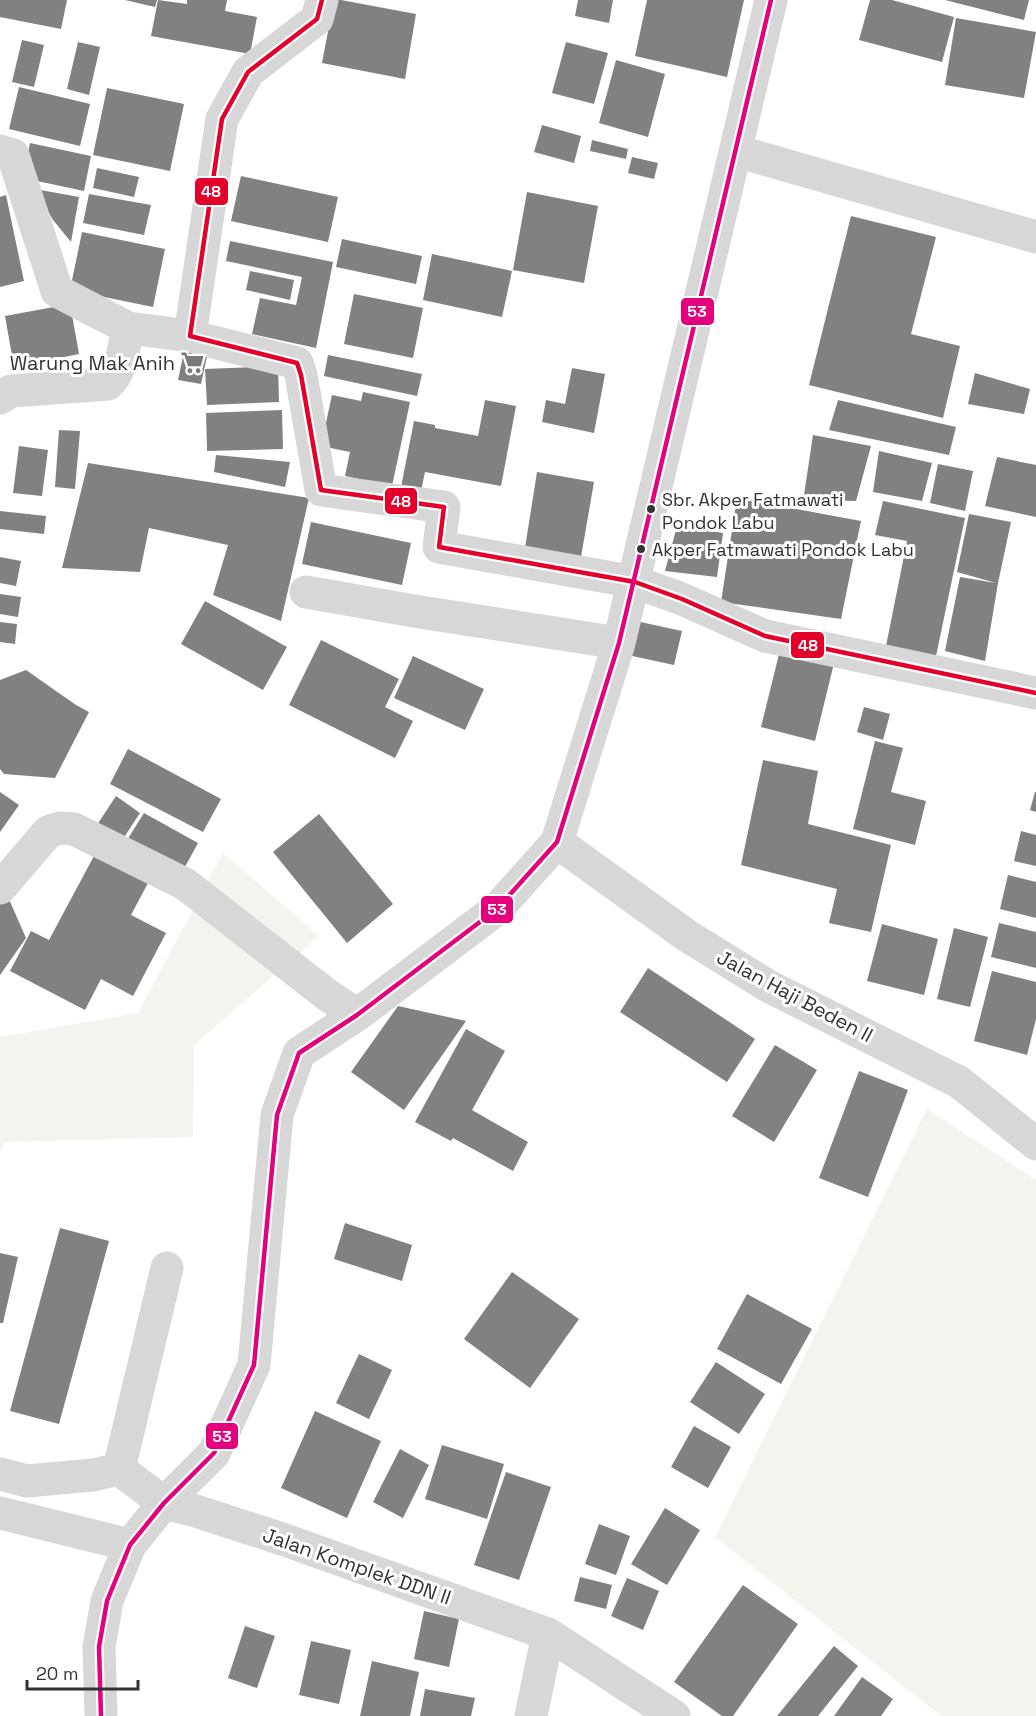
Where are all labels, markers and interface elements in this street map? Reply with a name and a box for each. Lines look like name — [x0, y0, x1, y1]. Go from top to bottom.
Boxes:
line badge: 48 — [194, 177, 229, 206]
text: 48 — [201, 181, 221, 202]
line badge: 53 — [680, 297, 715, 326]
text: 53 — [687, 301, 707, 322]
place label: Warung Mak Anih — [10, 350, 175, 376]
supermarket icon: Warung Mak Anih — [180, 350, 206, 376]
line badge: 48 — [384, 487, 418, 515]
place label: Sbr. Akper Fatmawati Pondok Labu — [662, 488, 843, 534]
text: 48 — [391, 491, 411, 512]
marker: Sbr. Akper Fatmawati Pondok Labu — [645, 503, 657, 515]
place label: Akper Fatmawati Pondok Labu — [652, 538, 914, 561]
marker: Akper Fatmawati Pondok Labu — [635, 543, 647, 555]
line badge: 48 — [790, 631, 825, 659]
text: 48 — [798, 635, 818, 656]
line badge: 53 — [480, 895, 514, 924]
text: 53 — [487, 899, 507, 920]
street label: Jalan Haji Beden II — [712, 944, 878, 1048]
line badge: 53 — [205, 1422, 239, 1450]
text: 53 — [212, 1426, 232, 1447]
street label: Jalan Komplek DDN II — [259, 1522, 455, 1610]
scale bar — [27, 1653, 138, 1691]
text: 20 m — [36, 1662, 79, 1685]

